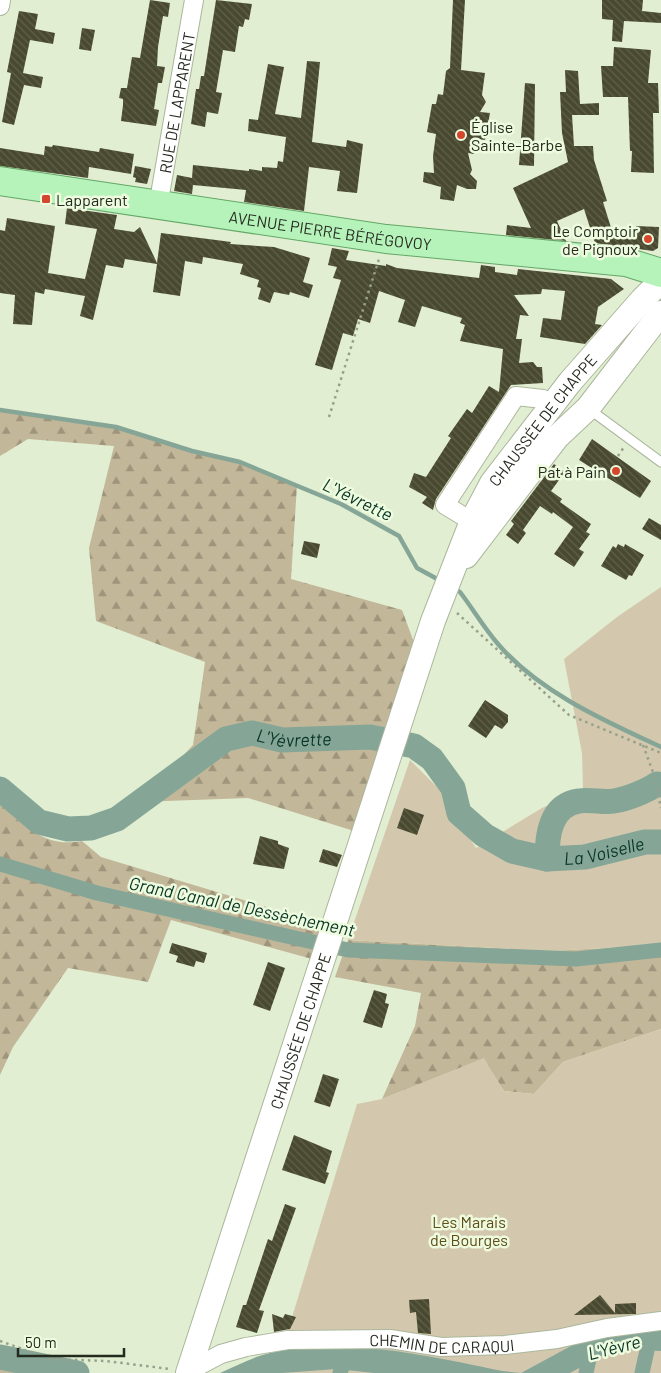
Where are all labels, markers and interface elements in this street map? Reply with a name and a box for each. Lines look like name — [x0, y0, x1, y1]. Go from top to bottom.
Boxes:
street label: RUE DE LAPPARENT — [154, 30, 198, 175]
place label: Église Sainte-Barbe — [471, 117, 563, 154]
marker: Église Sainte-Barbe — [455, 129, 467, 141]
place label: Lapparent — [56, 190, 128, 209]
marker: Lapparent — [40, 193, 52, 205]
street label: AVENUE PIERRE BÉRÉGOVOY — [228, 206, 433, 253]
place label: Le Comptoir de Pignoux — [552, 221, 638, 258]
marker: Le Comptoir de Pignoux — [642, 233, 654, 245]
street label: CHAUSSÉE DE CHAPPE — [484, 350, 600, 489]
place label: Pat à Pain — [538, 462, 606, 481]
marker: Pat à Pain — [610, 465, 622, 477]
water label: L'Yévrette — [320, 473, 396, 525]
water label: L'Yèvrette — [255, 723, 332, 752]
water label: La Voiselle — [563, 832, 646, 869]
water label: Grand Canal de Dessèchement — [127, 871, 358, 941]
street label: CHAUSSÉE DE CHAPPE — [265, 950, 334, 1111]
park label: Les Marais de Bourges — [430, 1212, 508, 1249]
scale bar — [18, 1326, 124, 1358]
street label: CHEMIN DE CARAQUI — [369, 1330, 515, 1357]
water label: L'Yèvre — [586, 1330, 642, 1364]
text: 50 m — [25, 1333, 57, 1351]

